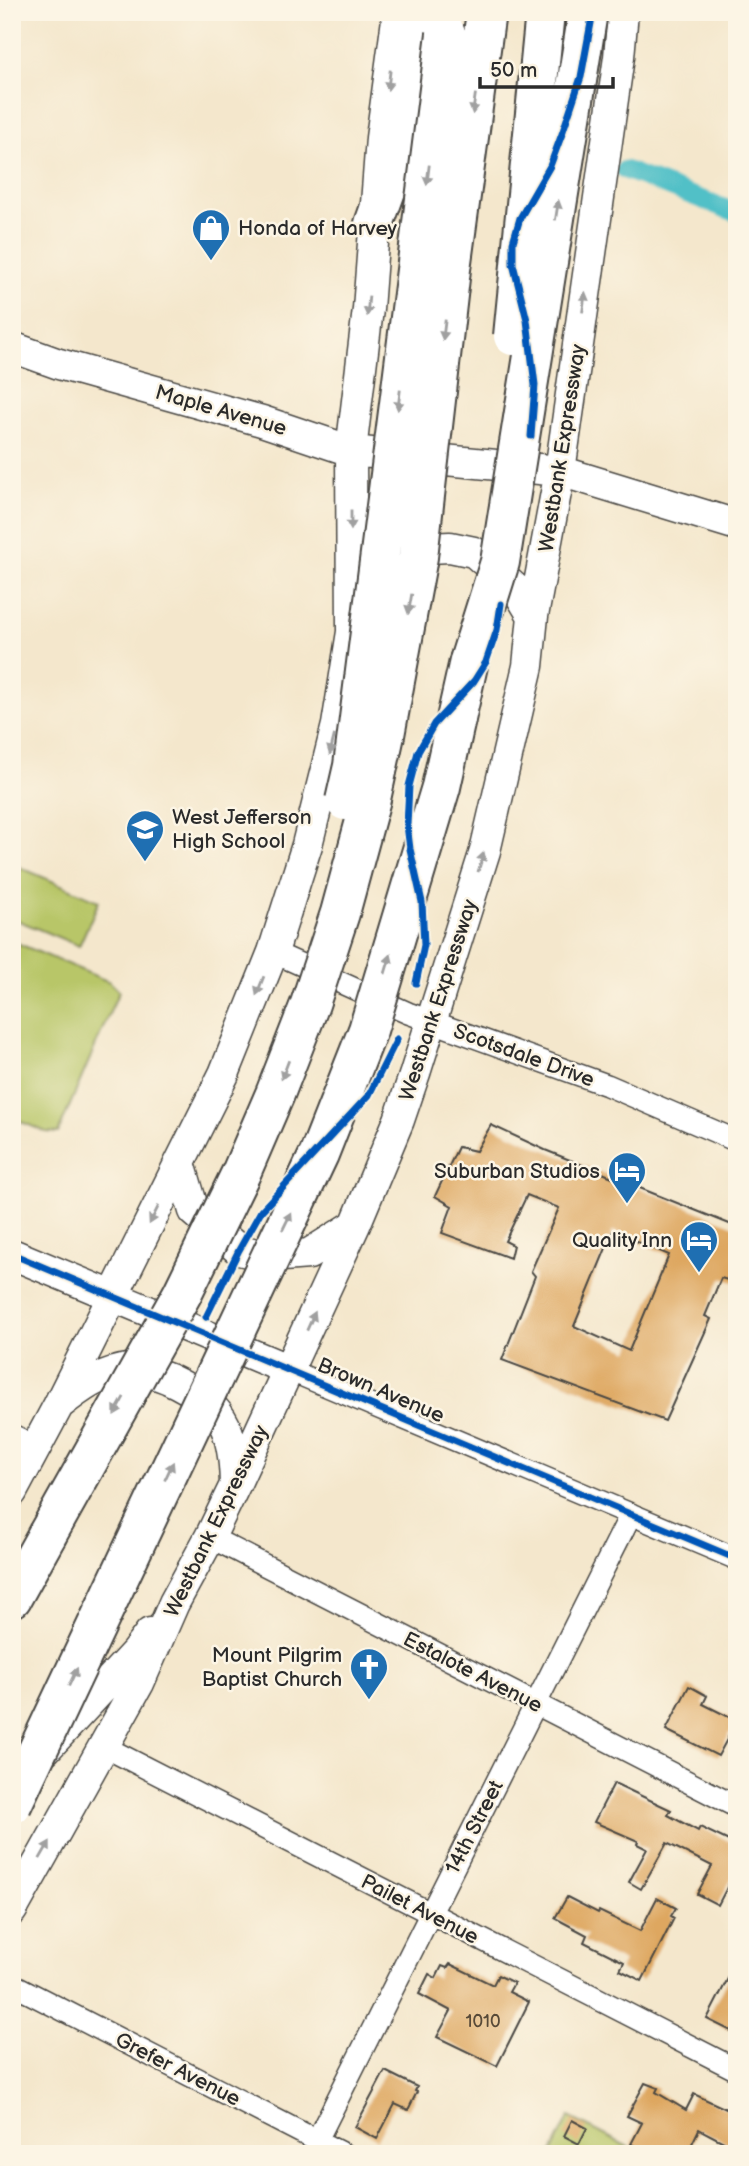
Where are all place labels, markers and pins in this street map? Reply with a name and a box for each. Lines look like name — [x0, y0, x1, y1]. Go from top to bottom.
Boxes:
shop icon: Honda of Harvey — [190, 207, 232, 262]
place label: Honda of Harvey — [238, 216, 398, 241]
place label: West Jefferson High School — [172, 805, 312, 854]
school or university icon: West Jefferson High School — [124, 808, 166, 863]
hotel icon: Suburban Studios — [606, 1150, 648, 1205]
place label: Suburban Studios — [434, 1159, 600, 1184]
hotel icon: Quality Inn — [678, 1219, 720, 1274]
place label: Quality Inn — [572, 1228, 672, 1253]
place label: Mount Pilgrim Baptist Church — [202, 1643, 342, 1692]
church icon: Mount Pilgrim Baptist Church — [348, 1646, 390, 1701]

